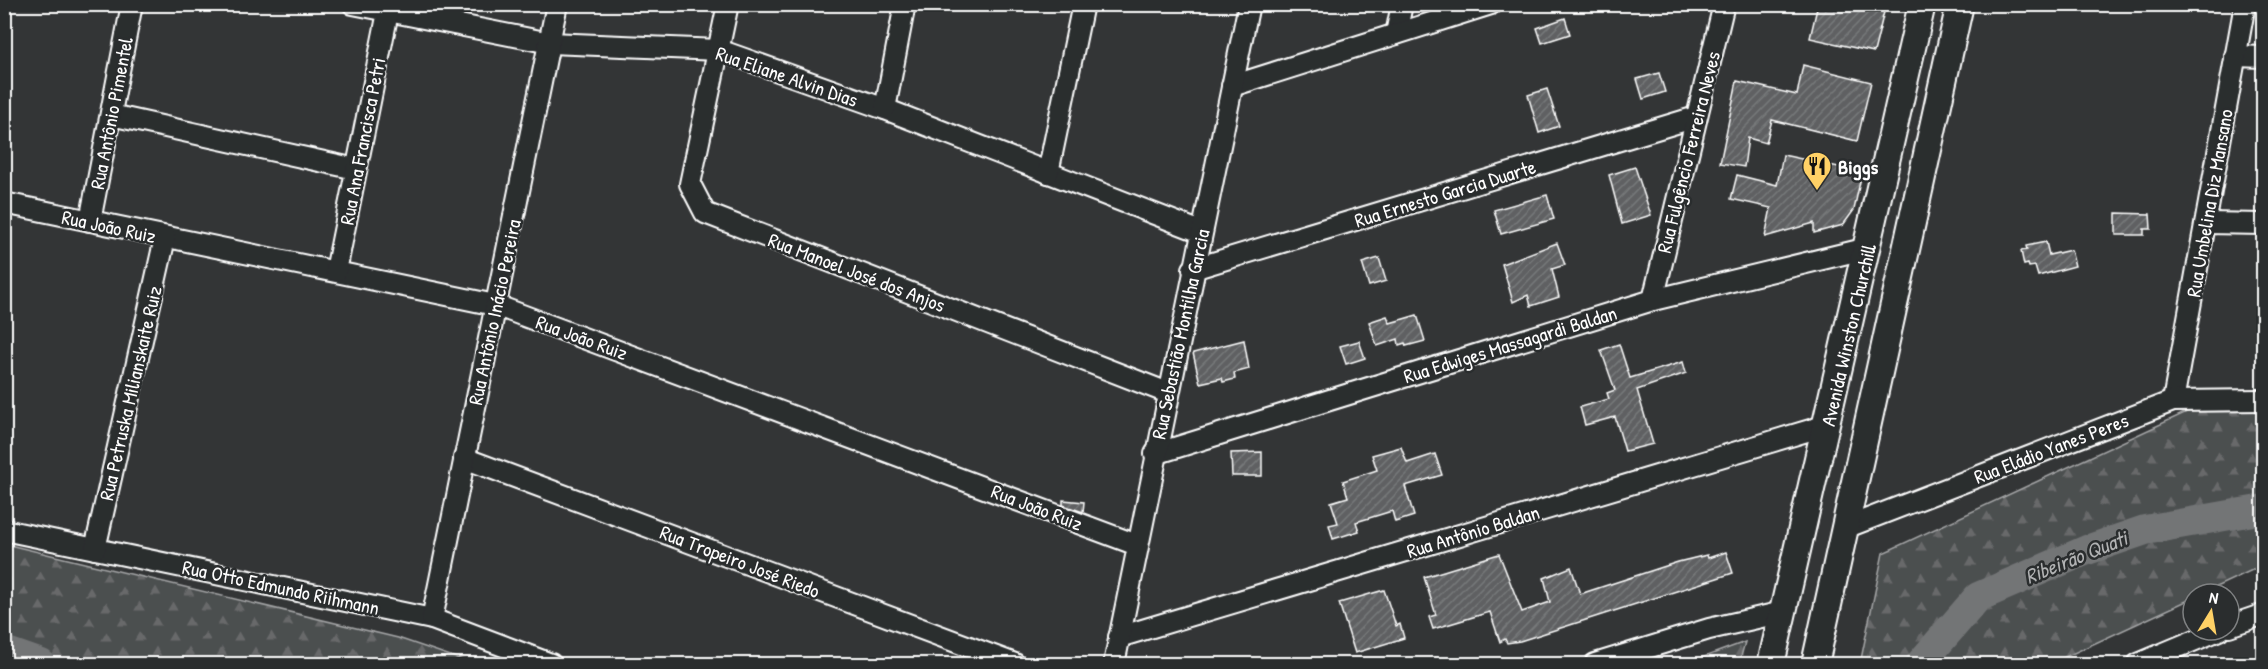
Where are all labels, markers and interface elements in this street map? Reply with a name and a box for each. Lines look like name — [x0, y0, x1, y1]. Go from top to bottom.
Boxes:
street label: Rua Antônio Pimentel — [83, 34, 139, 191]
street label: Rua Eliane Alvin Dias — [712, 39, 862, 113]
street label: Rua Fulgêncio Ferreira Neves — [1650, 48, 1726, 256]
street label: Rua Ana Francisca Petri — [333, 55, 391, 227]
street label: Rua Umbelina Diz Mansano — [2179, 107, 2239, 299]
restaurant icon: Biggs — [1801, 150, 1833, 192]
street label: Rua Ernesto Garcia Duarte — [1351, 153, 1539, 233]
place label: Biggs — [1838, 153, 1878, 181]
street label: Rua João Ruiz — [59, 203, 159, 249]
street label: Rua Antônio Inácio Pereira — [461, 217, 527, 407]
street label: Rua Manoel José dos Anjos — [765, 226, 950, 318]
street label: Rua Sebastião Montilha Garcia — [1145, 226, 1215, 441]
street label: Avenida Winston Churchill — [1814, 241, 1882, 429]
street label: Rua Petruska Milianskaite Ruiz — [92, 283, 168, 503]
street label: Rua Edwiges Massagardi Baldan — [1400, 299, 1620, 389]
street label: Rua João Ruiz — [532, 308, 632, 366]
street label: Rua Eládio Yanes Peres — [1970, 406, 2132, 490]
street label: Rua João Ruiz — [988, 477, 1087, 537]
street label: Rua Antônio Baldan — [1403, 498, 1543, 564]
street label: Rua Tropeiro José Riedo — [656, 518, 824, 604]
water label: Ribeirão Quati — [2021, 522, 2134, 591]
street label: Rua Otto Edmundo Riihmann — [180, 553, 382, 621]
north arrow — [2181, 582, 2241, 642]
text: N — [2208, 586, 2221, 609]

